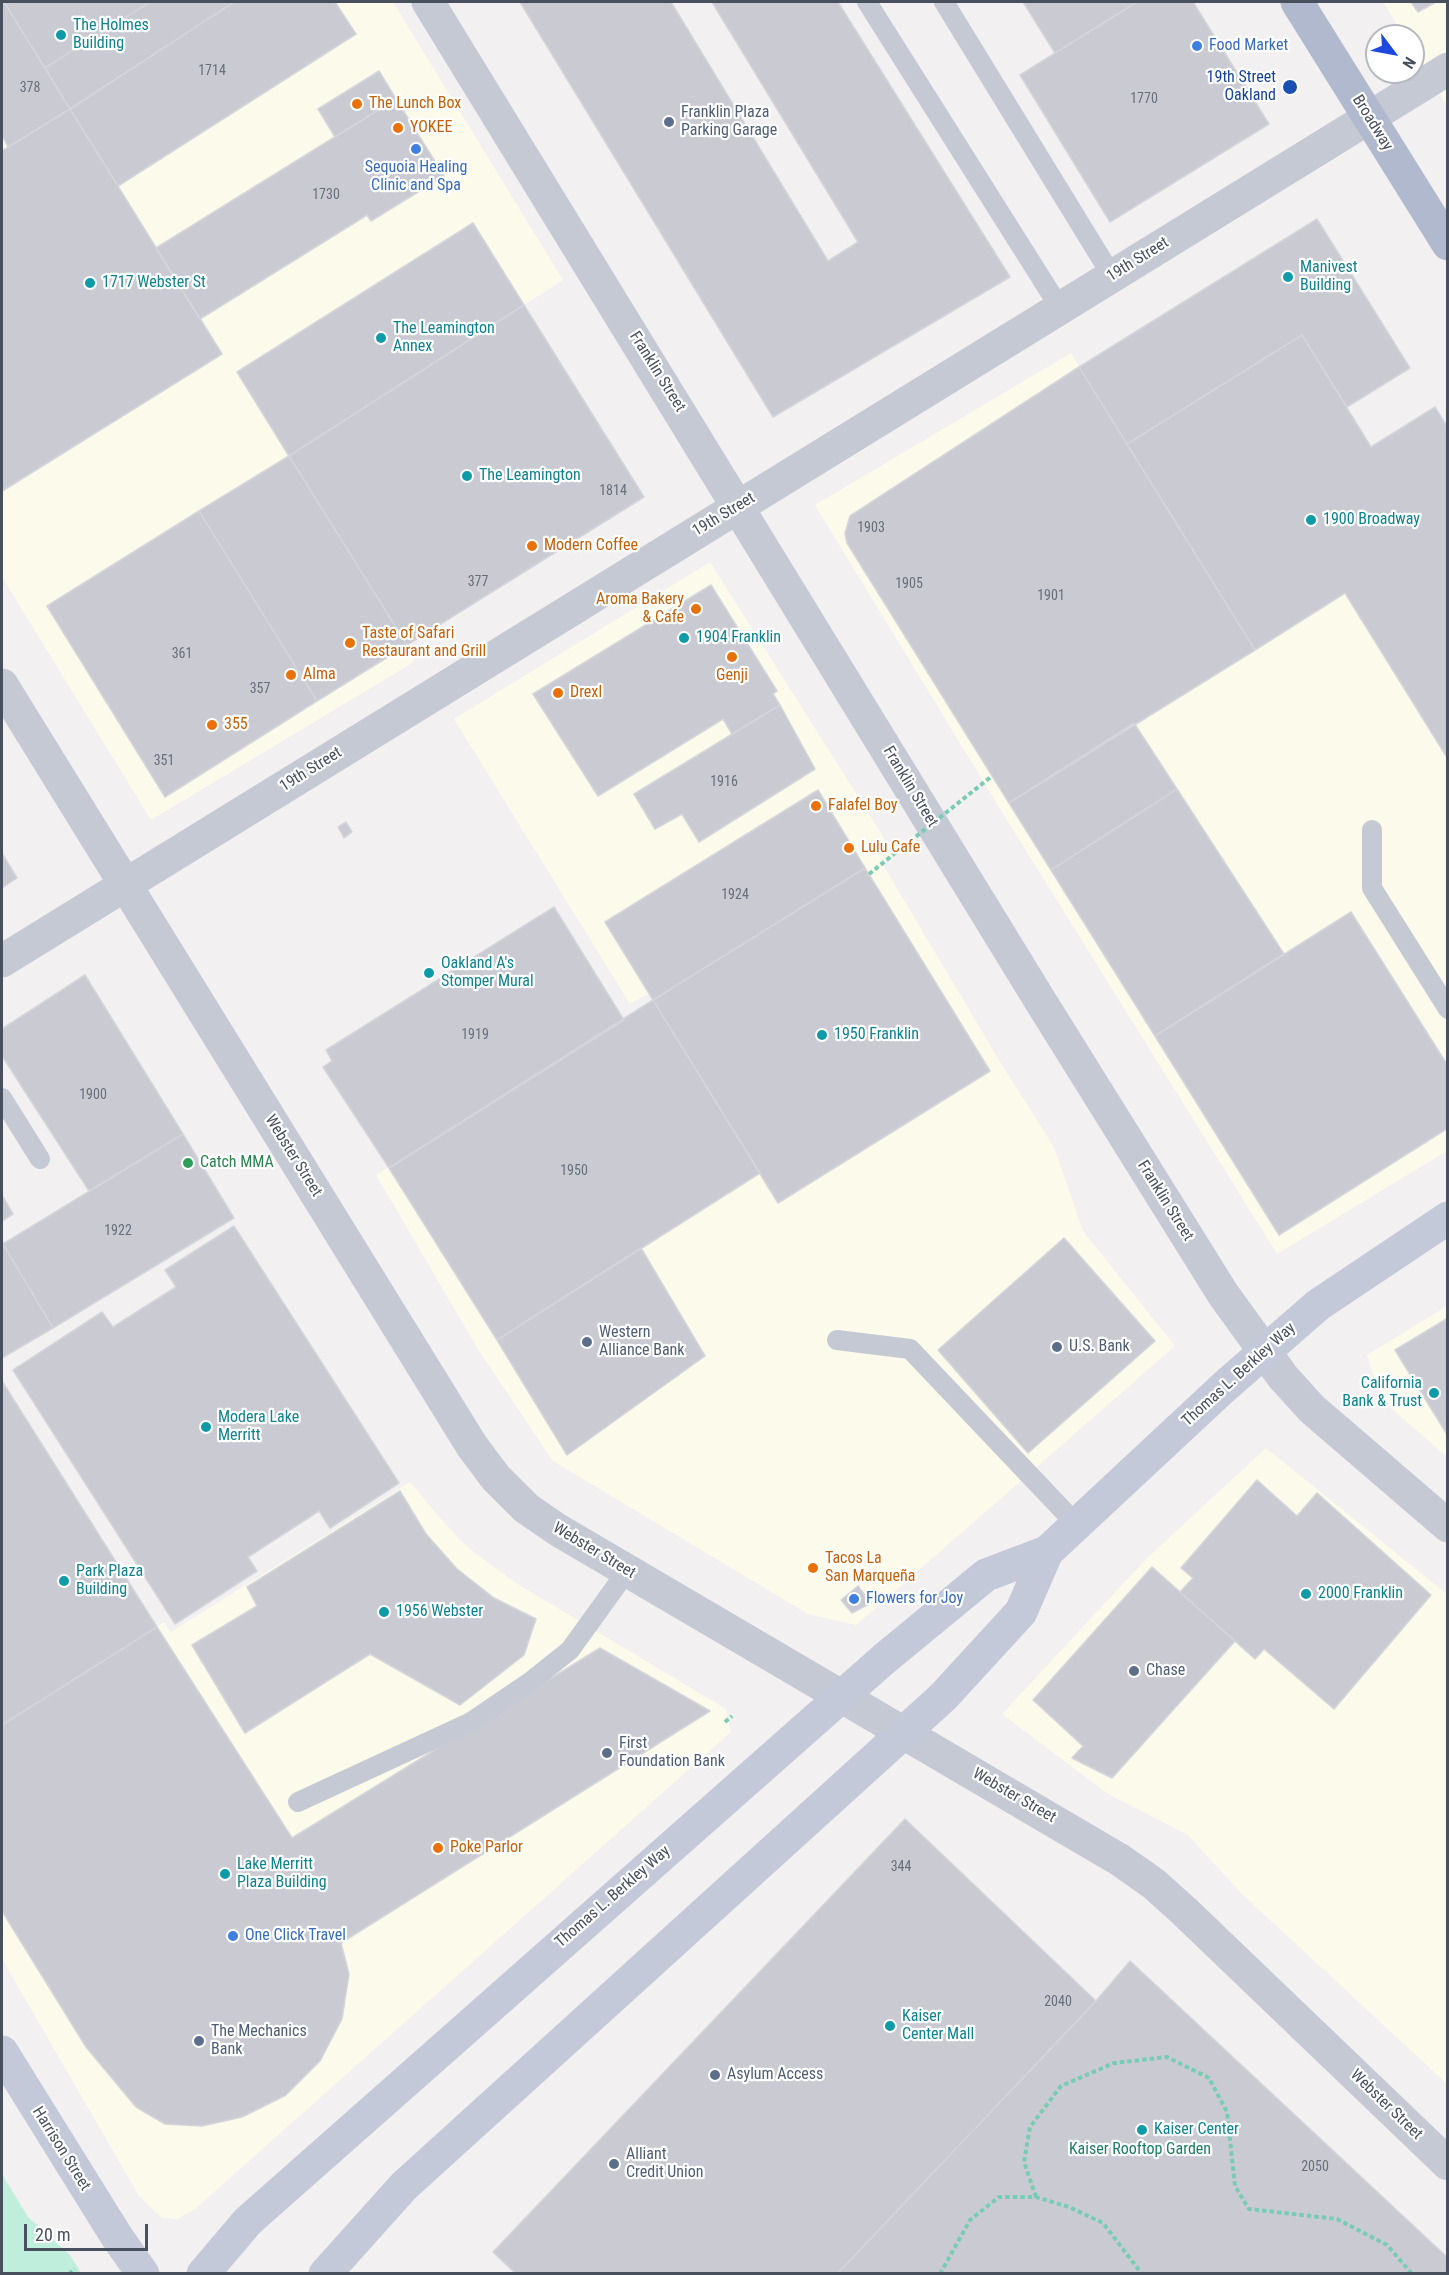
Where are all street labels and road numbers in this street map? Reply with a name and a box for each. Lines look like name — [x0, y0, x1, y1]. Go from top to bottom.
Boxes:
street label: Broadway — [1348, 92, 1396, 154]
street label: 19th Street — [1103, 233, 1173, 287]
street label: Franklin Street — [625, 328, 689, 416]
street label: 19th Street — [689, 489, 759, 541]
street label: 19th Street — [276, 743, 346, 797]
street label: Franklin Street — [878, 743, 942, 831]
street label: Webster Street — [260, 1112, 326, 1200]
street label: Franklin Street — [1133, 1157, 1197, 1245]
street label: Thomas L. Berkley Way — [1178, 1319, 1300, 1431]
street label: Webster Street — [549, 1519, 639, 1583]
street label: Webster Street — [969, 1764, 1059, 1828]
street label: Thomas L. Berkley Way — [552, 1842, 674, 1952]
street label: Webster Street — [1346, 2066, 1426, 2144]
street label: Harrison Street — [28, 2104, 94, 2194]

